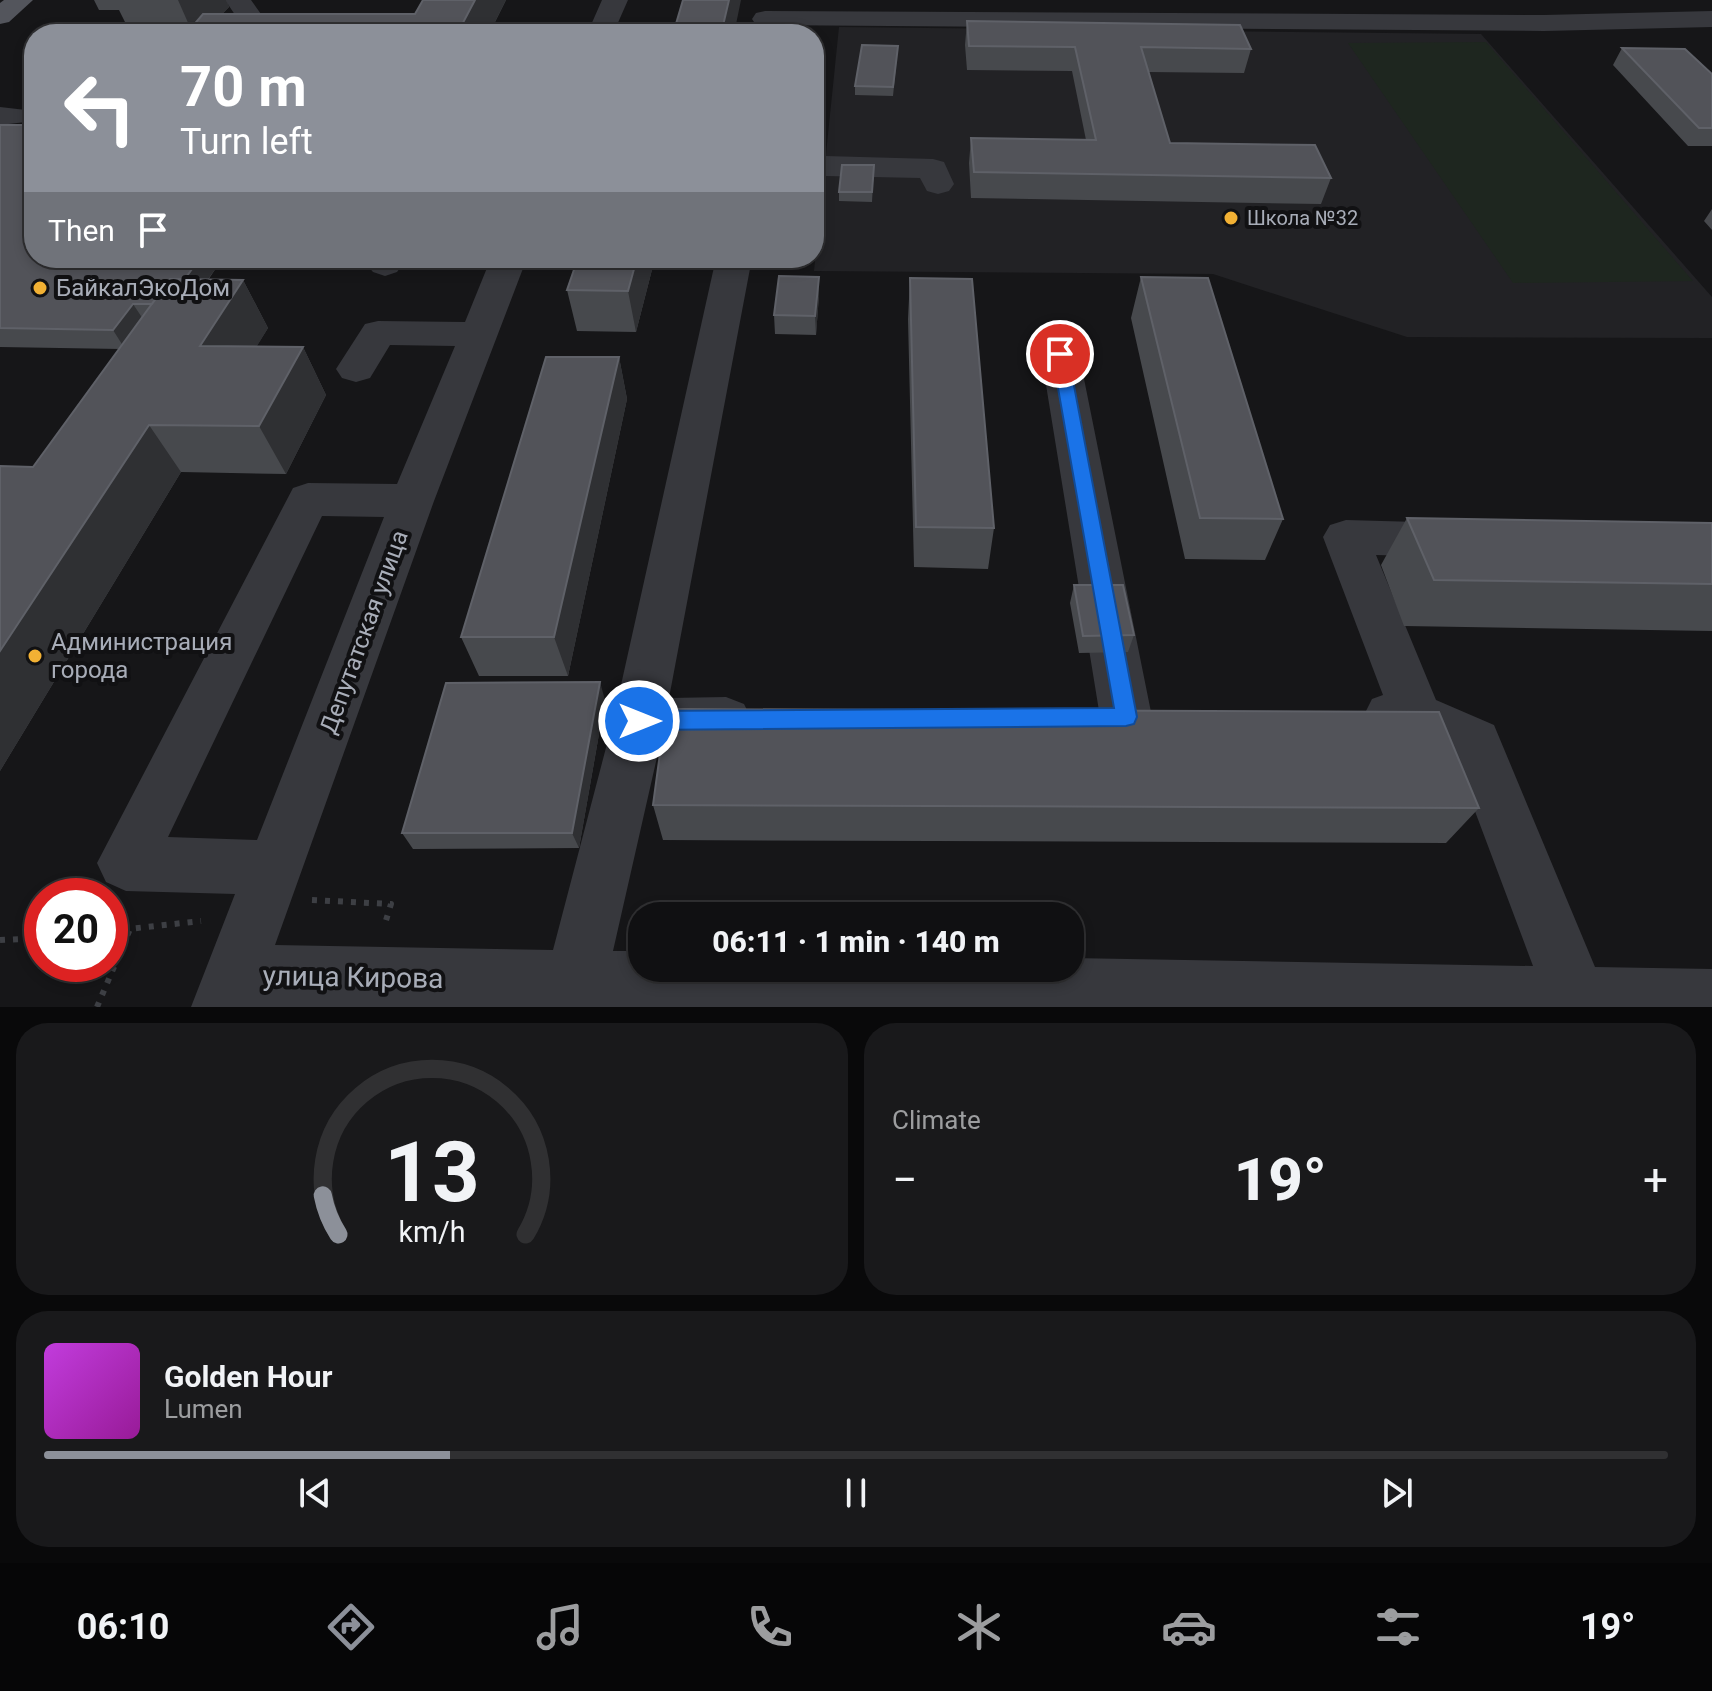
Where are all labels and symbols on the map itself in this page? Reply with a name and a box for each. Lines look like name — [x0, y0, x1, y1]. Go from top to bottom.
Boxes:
place label: Школа №32 — [1247, 206, 1358, 230]
marker: Школа №32 — [1222, 209, 1240, 227]
place label: БайкалЭкоДом — [56, 274, 230, 302]
marker: БайкалЭкоДом — [31, 279, 49, 297]
pin — [1026, 320, 1094, 388]
street label: Депутатская улица — [314, 526, 414, 738]
place label: Администрация города — [51, 628, 232, 684]
marker: Администрация города — [26, 647, 44, 665]
position arrow — [597, 679, 681, 763]
speed limit sign: 20 — [24, 878, 128, 982]
street label: улица Кирова — [262, 959, 444, 995]

